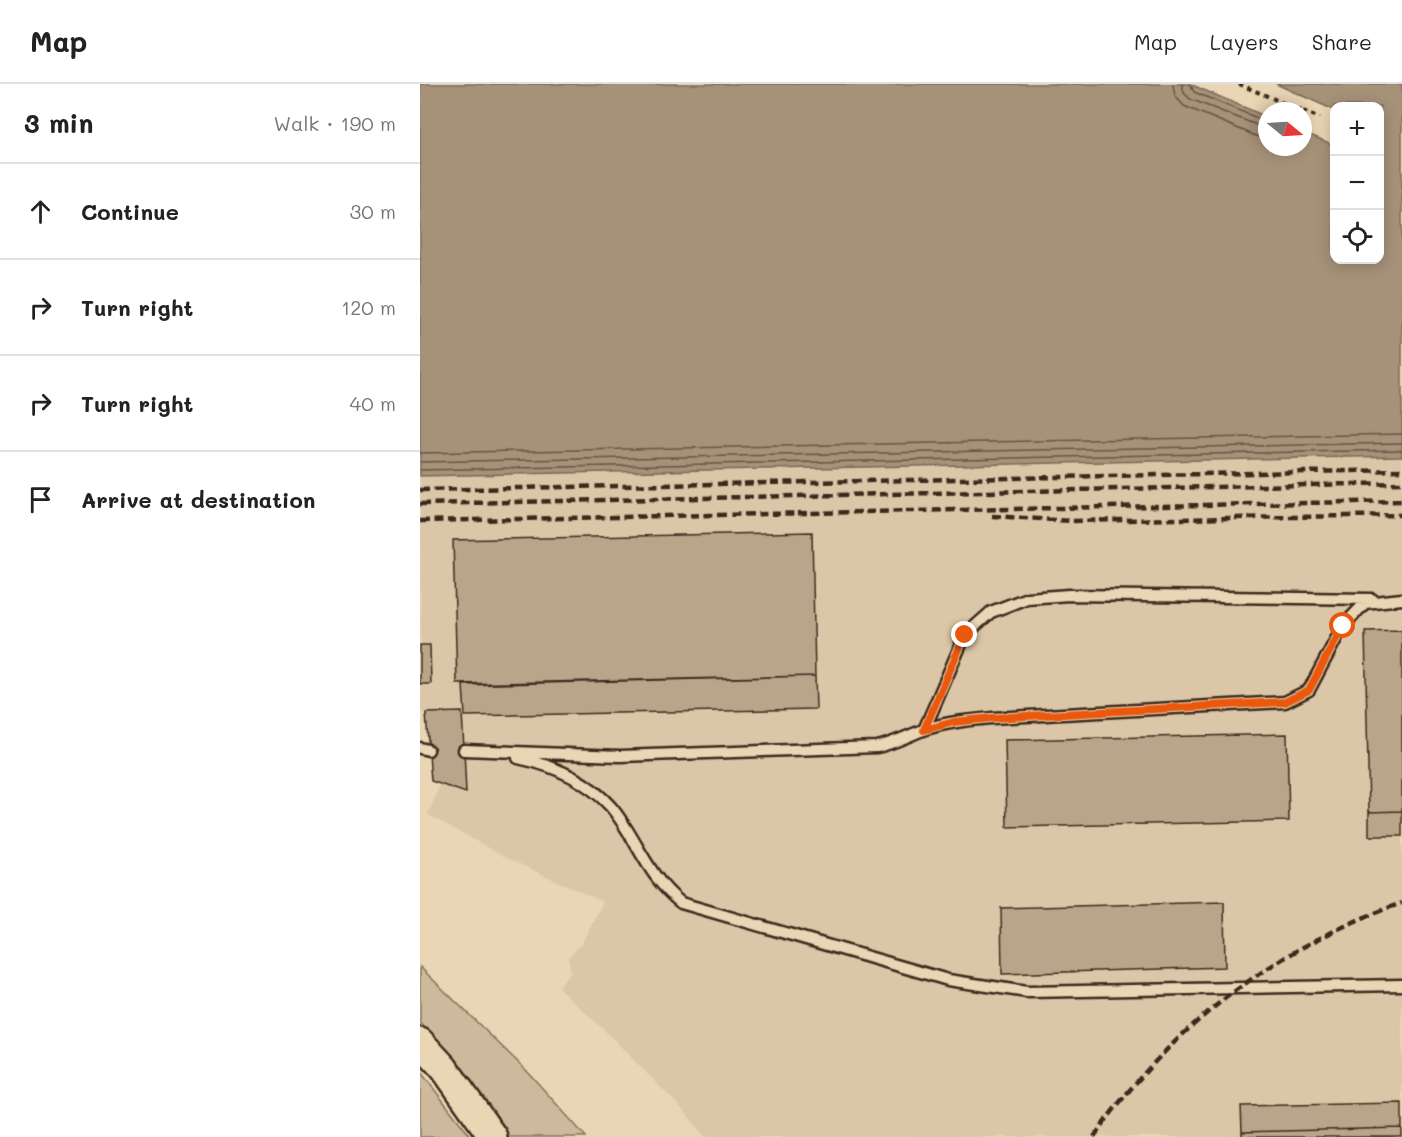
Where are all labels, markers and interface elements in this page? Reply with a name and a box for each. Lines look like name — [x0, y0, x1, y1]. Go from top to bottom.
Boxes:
text: Map — [30, 23, 87, 59]
text: Map — [1134, 28, 1177, 55]
text: Layers — [1210, 28, 1279, 55]
text: Share — [1312, 28, 1372, 55]
north arrow — [1258, 102, 1312, 156]
map controls — [1330, 102, 1384, 264]
button: + — [1330, 102, 1384, 156]
text: 3 min — [24, 106, 93, 140]
text: Walk · 190 m — [273, 110, 396, 136]
button: − — [1330, 156, 1384, 210]
icon: ahead — [24, 195, 57, 228]
text: Continue — [81, 197, 179, 226]
text: 30 m — [350, 198, 396, 224]
button: locate — [1330, 210, 1384, 264]
icon: right — [24, 291, 57, 324]
text: Turn right — [81, 293, 193, 322]
text: 120 m — [341, 294, 396, 320]
icon: right — [24, 387, 57, 420]
text: Turn right — [81, 389, 193, 418]
text: 40 m — [350, 390, 396, 416]
icon: arrive — [24, 483, 57, 516]
text: Arrive at destination — [81, 485, 316, 514]
route start — [1329, 612, 1355, 638]
route end — [951, 621, 977, 647]

